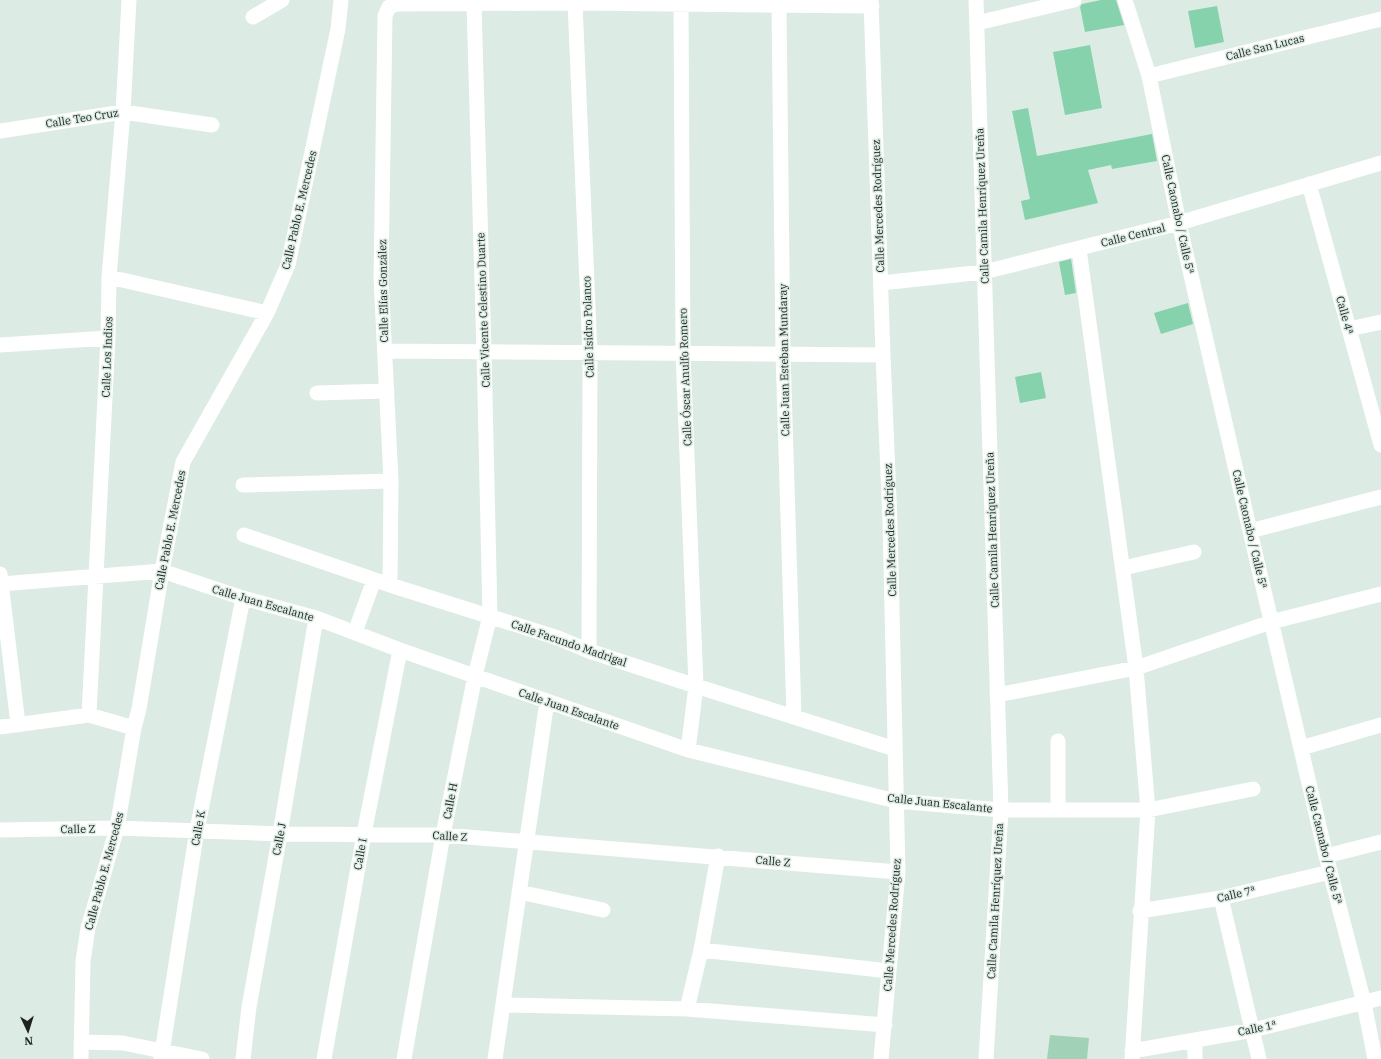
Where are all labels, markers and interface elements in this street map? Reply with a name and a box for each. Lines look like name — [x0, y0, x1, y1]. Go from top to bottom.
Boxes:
street label: Calle San Lucas — [1224, 30, 1306, 64]
street label: Calle Teo Cruz — [44, 105, 120, 131]
street label: Calle Camila Henríquez Ureña — [972, 128, 992, 284]
street label: Calle Mercedes Rodríguez — [869, 139, 887, 273]
street label: Calle Pablo E. Mercedes — [278, 149, 320, 271]
street label: Calle Caonabo / Calle 5ª — [1159, 153, 1197, 275]
street label: Calle Central — [1099, 220, 1167, 250]
street label: Calle Vicente Celestino Duarte — [473, 232, 493, 388]
street label: Calle Elías González — [375, 239, 391, 343]
street label: Calle Isidro Polanco — [579, 276, 597, 378]
street label: Calle Juan Esteban Mundaray — [776, 283, 792, 436]
street label: Calle 4ª — [1333, 294, 1357, 336]
street label: Calle Óscar Anulfo Romero — [676, 308, 694, 446]
street label: Calle Los Indios — [99, 316, 115, 398]
street label: Calle Camila Henríquez Ureña — [982, 452, 1002, 608]
street label: Calle Mercedes Rodríguez — [881, 463, 899, 597]
street label: Calle Caonabo / Calle 5ª — [1230, 468, 1270, 590]
street label: Calle Pablo E. Mercedes — [152, 469, 188, 591]
street label: Calle Juan Escalante — [210, 582, 316, 624]
street label: Calle Facundo Madrigal — [509, 617, 629, 669]
street label: Calle Juan Escalante — [517, 685, 621, 733]
street label: Calle H — [440, 781, 460, 820]
street label: Calle Caonabo / Calle 5ª — [1303, 784, 1345, 906]
street label: Calle Juan Escalante — [887, 791, 993, 815]
street label: Calle K — [188, 809, 208, 847]
street label: Calle Pablo E. Mercedes — [81, 810, 127, 932]
street label: Calle J — [269, 821, 289, 857]
street label: Calle Z — [60, 822, 96, 836]
street label: Calle Camila Henríquez Ureña — [984, 823, 1006, 979]
street label: Calle Z — [432, 828, 468, 844]
street label: Calle I — [350, 837, 370, 871]
street label: Calle Z — [755, 852, 791, 870]
street label: Calle Mercedes Rodríguez — [880, 858, 904, 992]
street label: Calle 7ª — [1215, 883, 1257, 905]
north arrow — [8, 1011, 48, 1051]
street label: Calle 1ª — [1236, 1017, 1278, 1039]
text: N — [24, 1034, 34, 1048]

